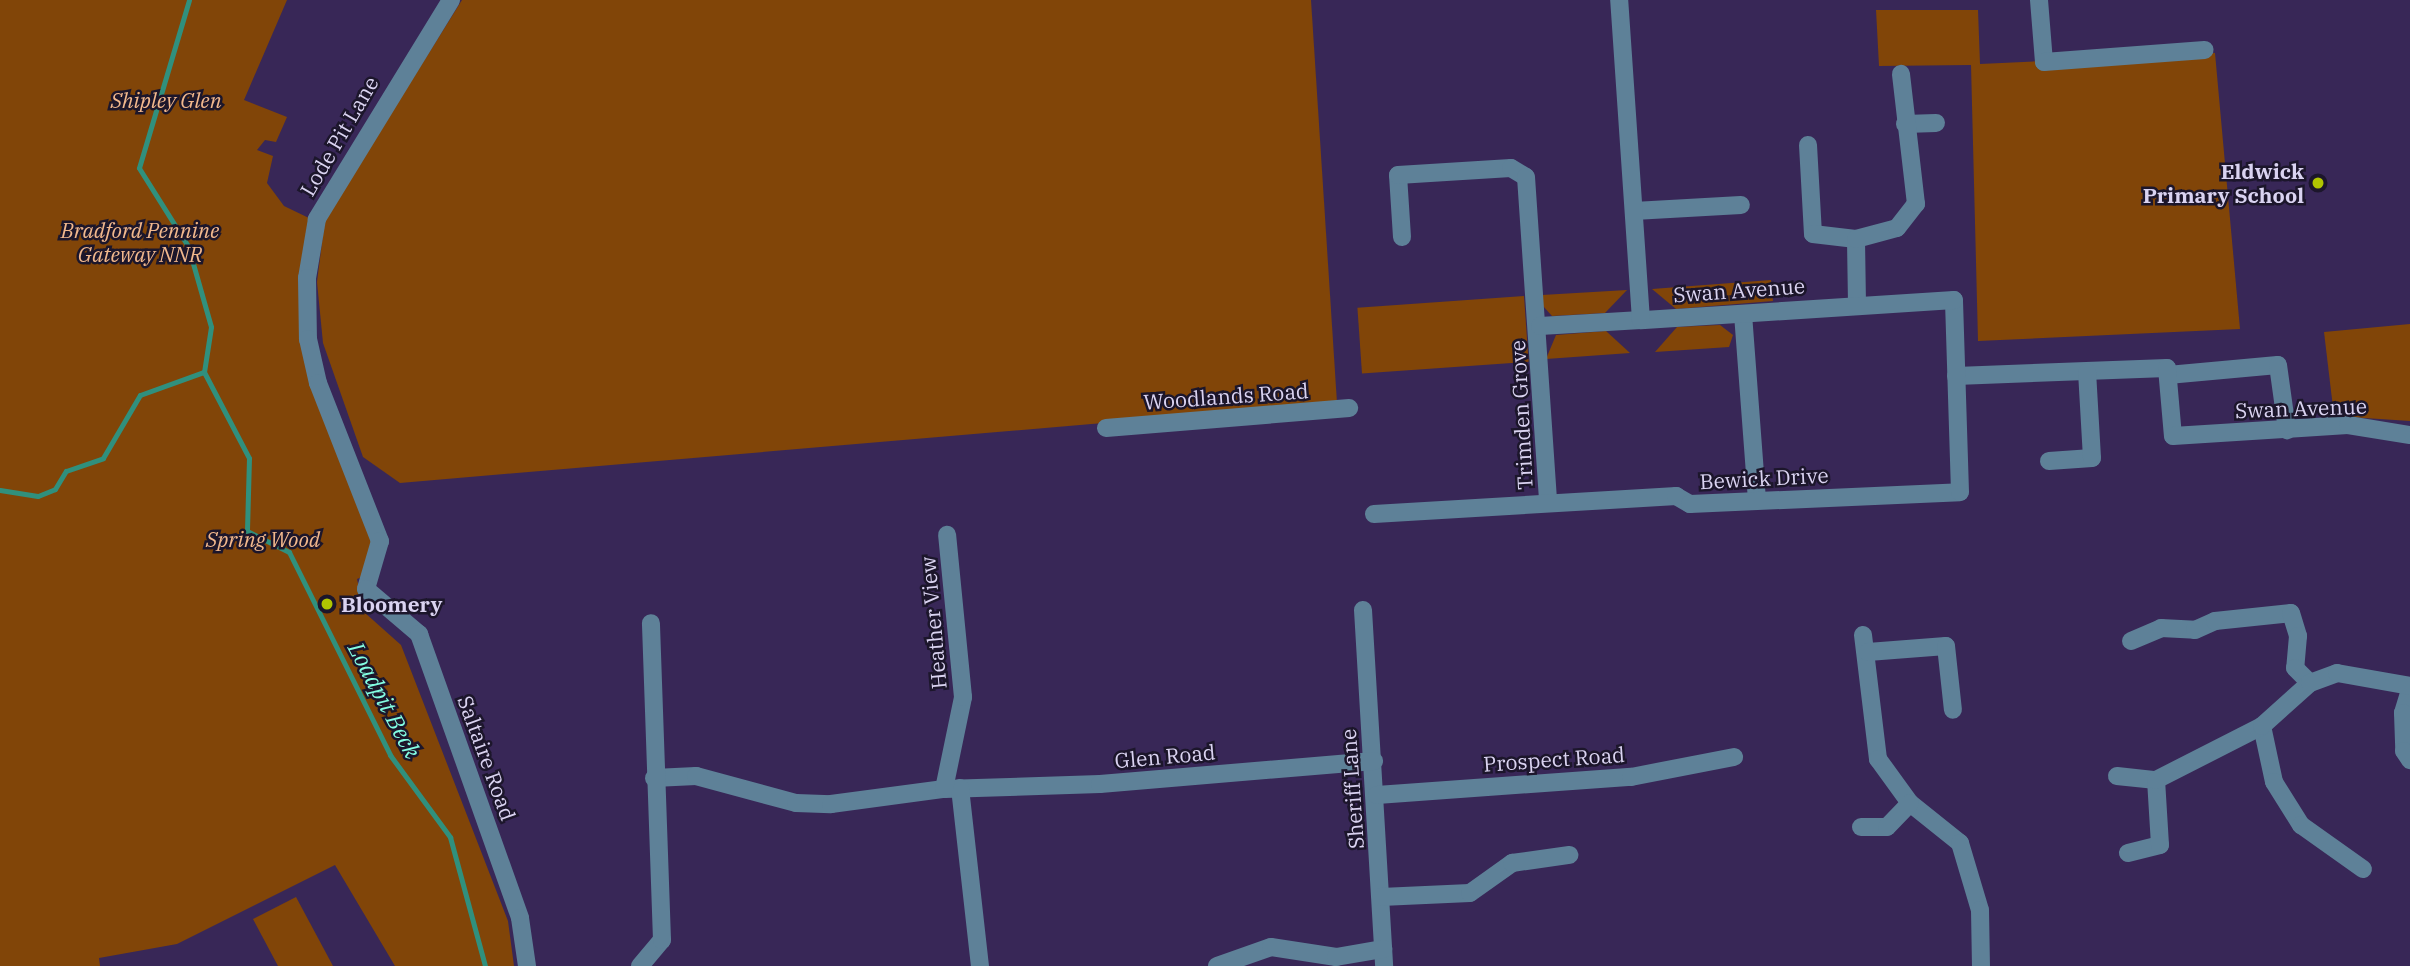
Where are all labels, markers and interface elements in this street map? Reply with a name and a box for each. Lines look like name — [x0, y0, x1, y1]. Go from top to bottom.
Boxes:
street label: Lode Pit Lane — [295, 72, 383, 200]
park label: Shipley Glen — [110, 87, 222, 113]
place label: Eldwick Primary School — [2143, 158, 2304, 208]
marker: Eldwick Primary School — [2310, 175, 2326, 191]
park label: Bradford Pennine Gateway NNR — [61, 217, 219, 267]
street label: Swan Avenue — [1672, 273, 1806, 307]
street label: Trimden Grove — [1504, 339, 1538, 491]
street label: Woodlands Road — [1143, 378, 1309, 414]
street label: Swan Avenue — [2235, 393, 2367, 423]
street label: Bewick Drive — [1699, 462, 1829, 494]
park label: Spring Wood — [206, 526, 320, 552]
street label: Heather View — [915, 556, 951, 690]
place label: Bloomery — [341, 591, 443, 617]
marker: Bloomery — [319, 596, 335, 612]
water label: Loadpit Beck — [343, 637, 427, 763]
street label: Saltaire Road — [453, 692, 521, 824]
street label: Sheriff Lane — [1335, 728, 1369, 850]
street label: Glen Road — [1114, 739, 1216, 773]
street label: Prospect Road — [1482, 741, 1626, 777]

